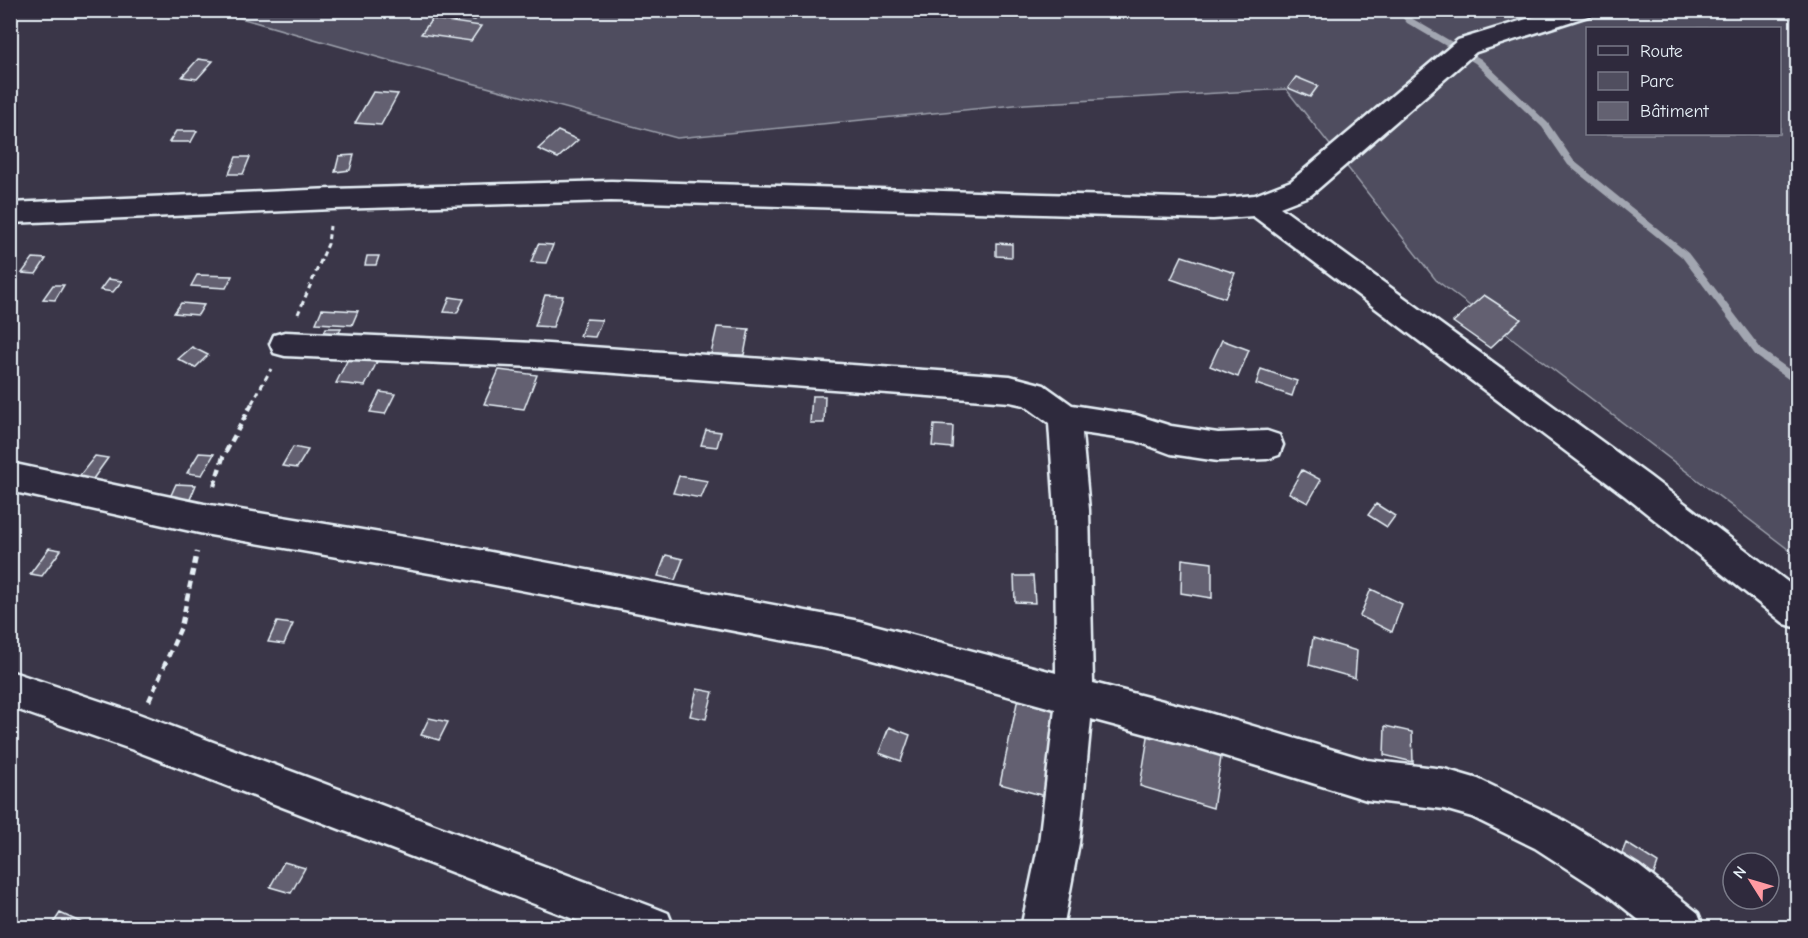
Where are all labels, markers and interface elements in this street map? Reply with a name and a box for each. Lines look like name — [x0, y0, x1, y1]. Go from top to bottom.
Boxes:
legend — [1586, 27, 1781, 135]
text: Route — [1640, 41, 1683, 62]
text: Parc — [1640, 71, 1674, 92]
text: Bâtiment — [1640, 101, 1710, 122]
north arrow — [1721, 851, 1781, 911]
text: N — [1729, 863, 1750, 882]

